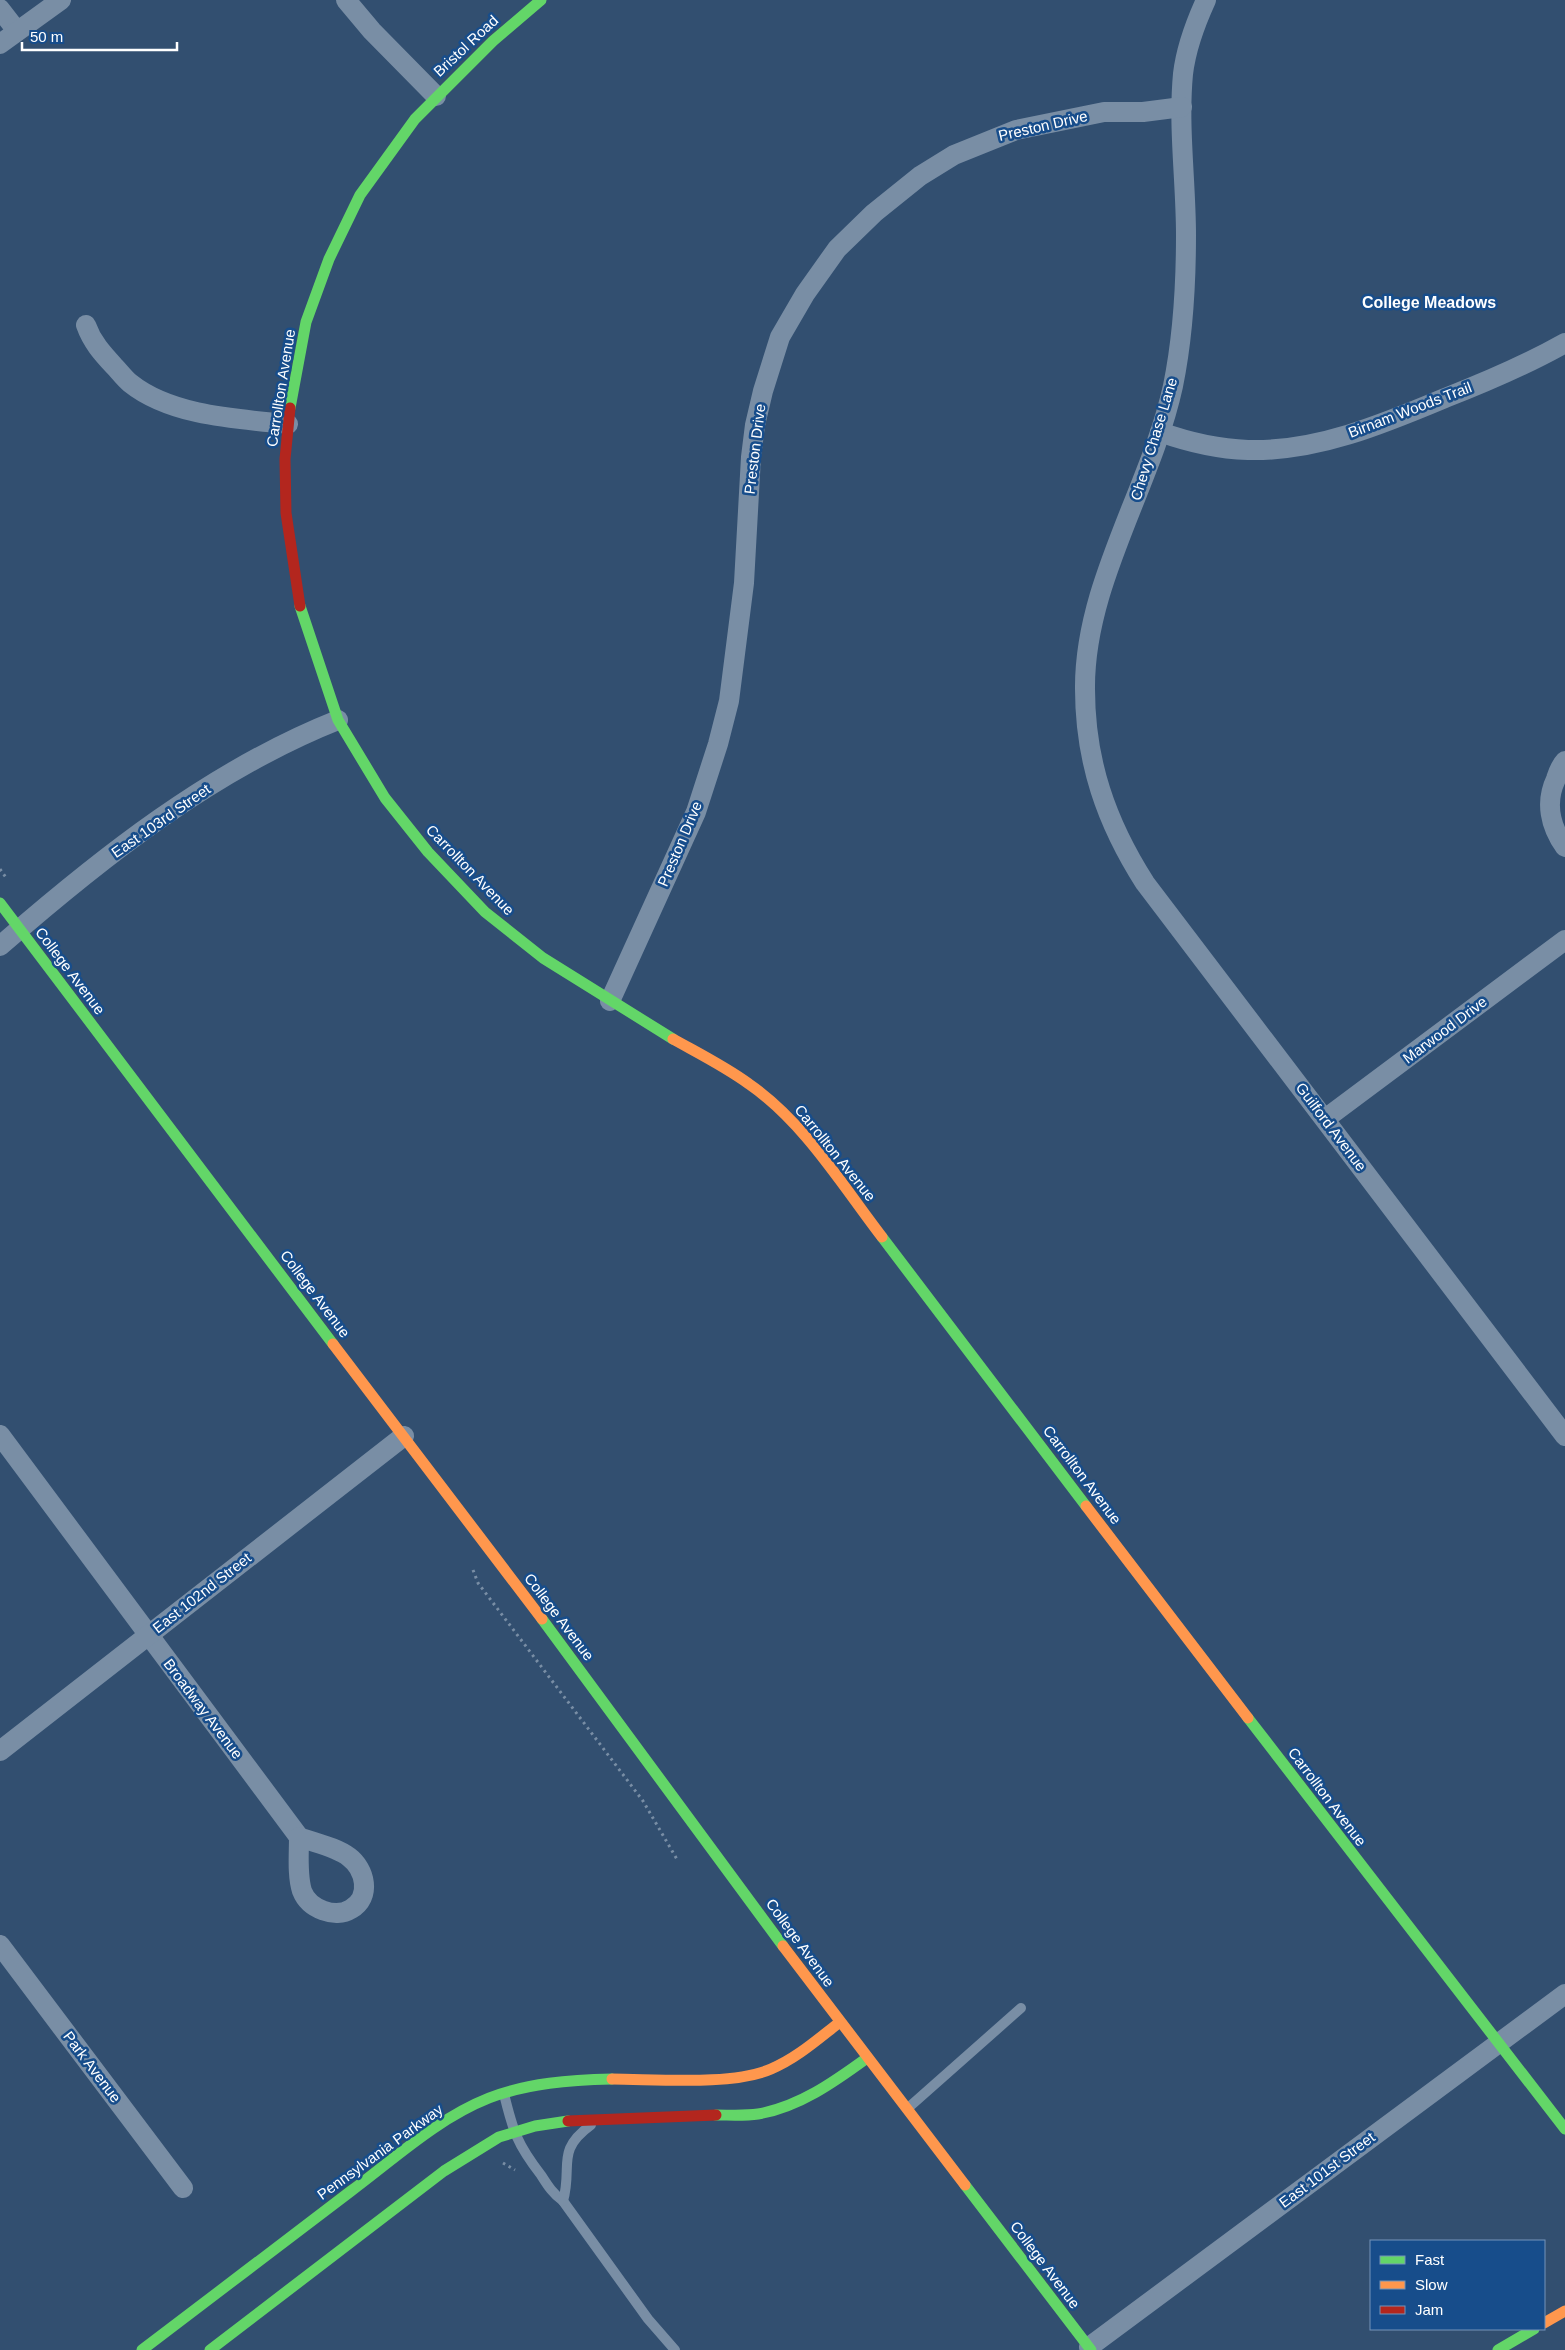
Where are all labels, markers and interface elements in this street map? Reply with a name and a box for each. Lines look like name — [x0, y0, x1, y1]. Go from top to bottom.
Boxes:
street label: Bristol Road — [430, 12, 501, 80]
scale bar — [22, 20, 178, 52]
text: 50 m — [30, 28, 63, 45]
street label: Preston Drive — [997, 107, 1089, 144]
district label: College Meadows — [1362, 294, 1496, 311]
street label: Carrollton Avenue — [263, 328, 298, 448]
street label: Chevy Chase Lane — [1127, 375, 1180, 502]
street label: Birnam Woods Trail — [1346, 378, 1474, 441]
street label: Preston Drive — [741, 403, 768, 495]
street label: East 103rd Street — [108, 780, 214, 861]
street label: Preston Drive — [654, 799, 705, 889]
street label: Carrollton Avenue — [423, 821, 518, 918]
street label: College Avenue — [32, 924, 109, 1018]
street label: Marwood Drive — [1399, 992, 1490, 1067]
street label: Guilford Avenue — [1293, 1079, 1370, 1174]
street label: Carrollton Avenue — [791, 1101, 879, 1204]
street label: College Avenue — [277, 1247, 354, 1341]
street label: Carrollton Avenue — [1040, 1422, 1125, 1527]
street label: East 102nd Street — [149, 1548, 255, 1636]
street label: College Avenue — [521, 1570, 598, 1664]
street label: Broadway Avenue — [160, 1655, 246, 1762]
street label: Carrollton Avenue — [1285, 1744, 1370, 1849]
street label: College Avenue — [763, 1895, 838, 1990]
street label: Park Avenue — [60, 2028, 125, 2106]
street label: Pennsylvania Parkway — [314, 2100, 446, 2203]
street label: East 101st Street — [1276, 2128, 1378, 2211]
street label: College Avenue — [1007, 2218, 1084, 2312]
legend — [1370, 2240, 1545, 2330]
text: Fast — [1415, 2251, 1445, 2268]
text: Slow — [1415, 2276, 1448, 2293]
text: Jam — [1415, 2301, 1443, 2318]

